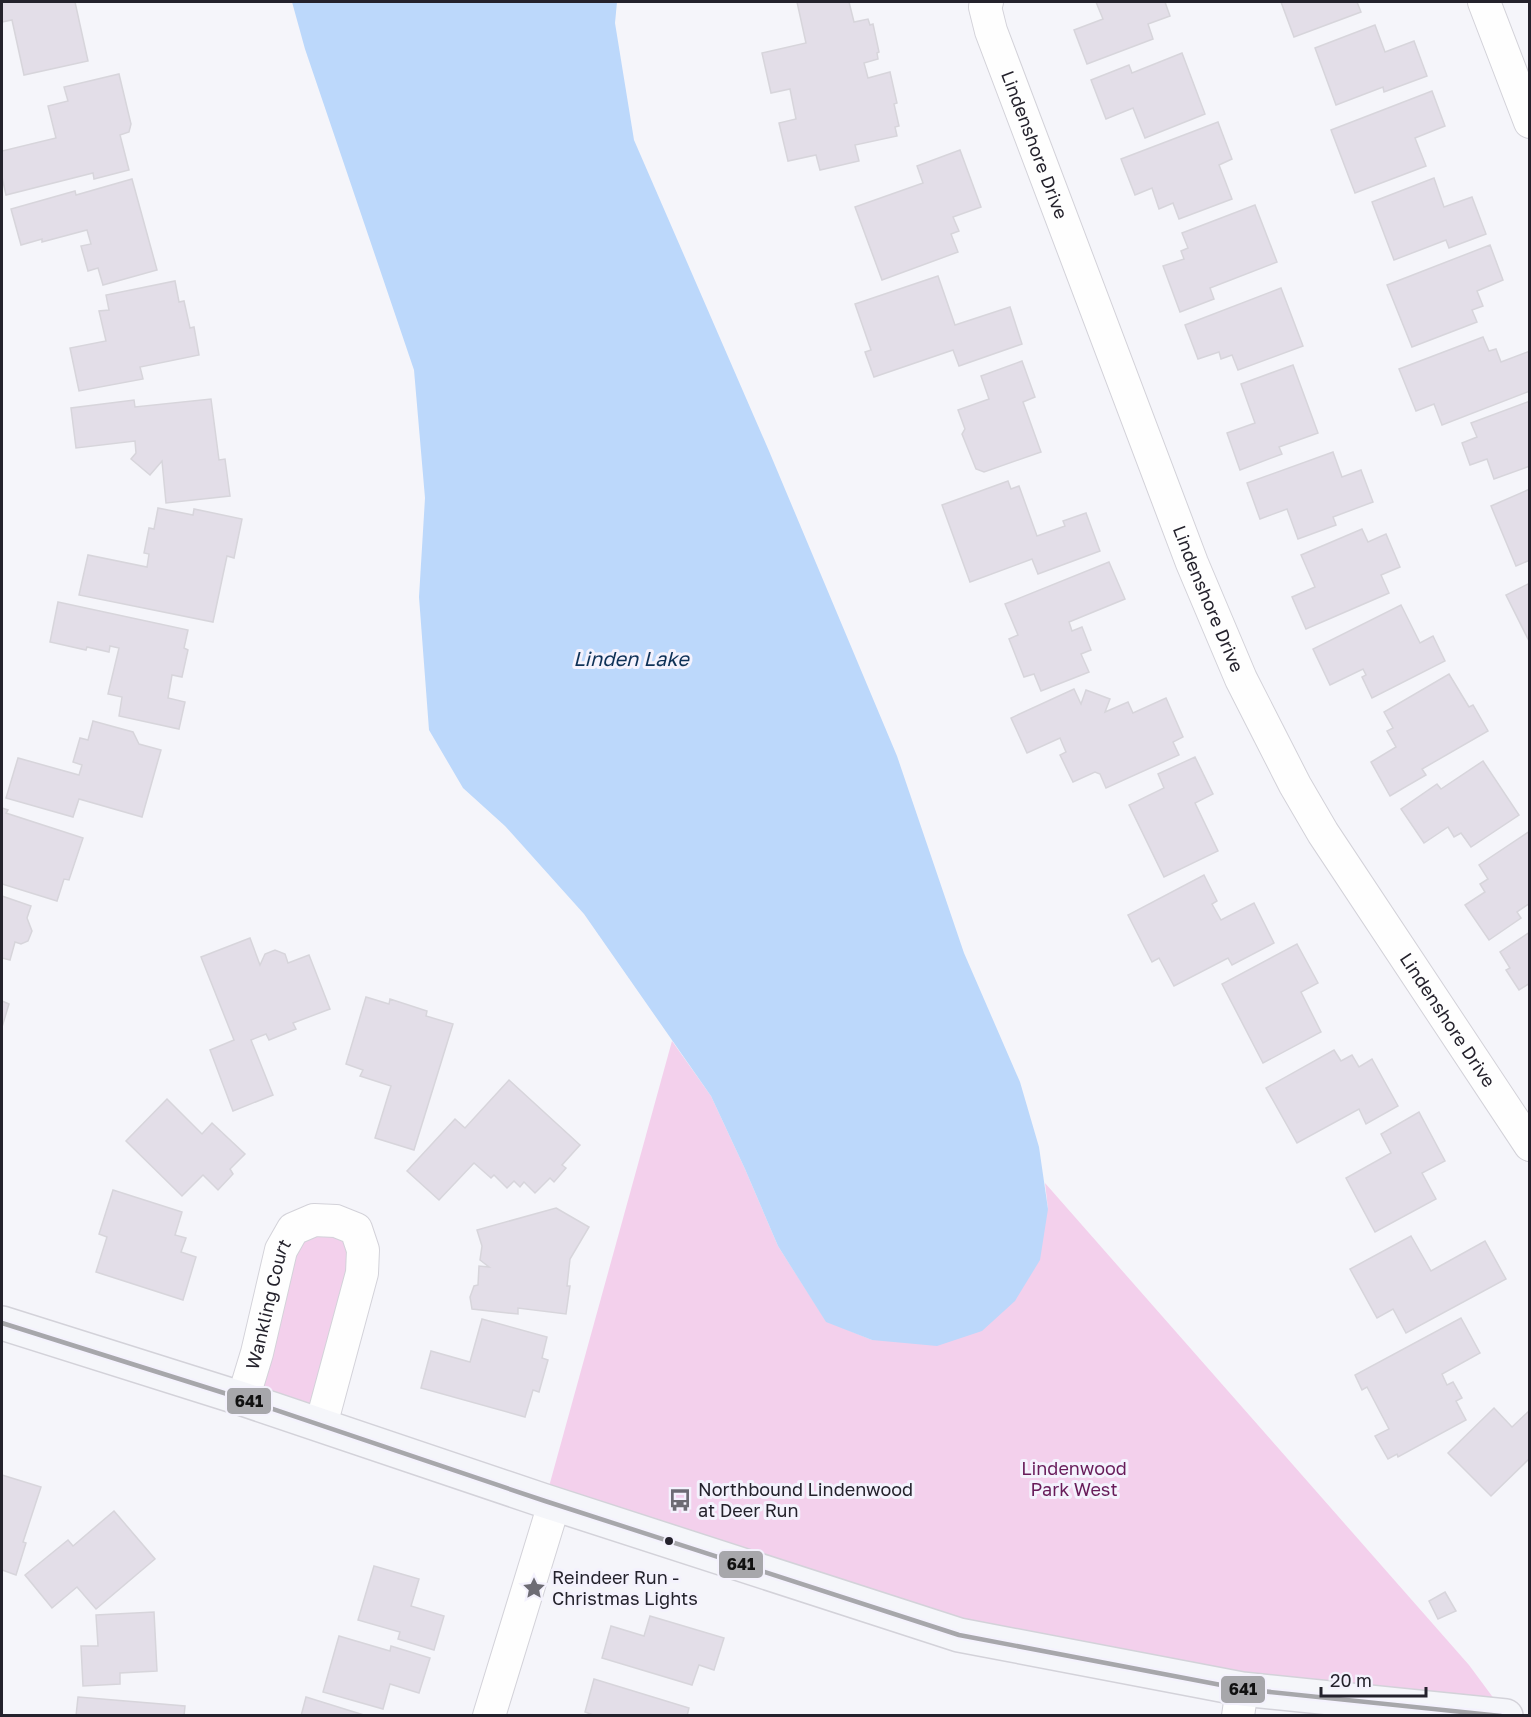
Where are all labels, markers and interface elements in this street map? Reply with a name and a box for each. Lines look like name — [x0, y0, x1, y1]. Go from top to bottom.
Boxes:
street label: Lindenshore Drive — [997, 67, 1073, 222]
street label: Lindenshore Drive — [1169, 522, 1249, 675]
water label: Linden Lake — [573, 646, 690, 670]
street label: Lindenshore Drive — [1396, 948, 1501, 1091]
street label: Wankling Court — [241, 1234, 295, 1372]
line badge: 641 — [226, 1387, 272, 1415]
text: 641 — [235, 1391, 263, 1411]
park label: Lindenwood Park West — [1021, 1457, 1127, 1500]
place label: Northbound Lindenwood at Deer Run — [698, 1478, 913, 1521]
bus stop icon: Northbound Lindenwood at Deer Run — [667, 1487, 693, 1513]
unlabelled marker — [663, 1535, 675, 1547]
line badge: 641 — [718, 1550, 764, 1579]
text: 641 — [727, 1554, 755, 1574]
place label: Reindeer Run - Christmas Lights — [552, 1566, 698, 1609]
place icon: Reindeer Run - Christmas Lights — [521, 1575, 547, 1601]
scale bar — [1321, 1660, 1426, 1698]
text: 20 m — [1330, 1669, 1372, 1691]
line badge: 641 — [1220, 1675, 1266, 1704]
text: 641 — [1229, 1679, 1257, 1699]

